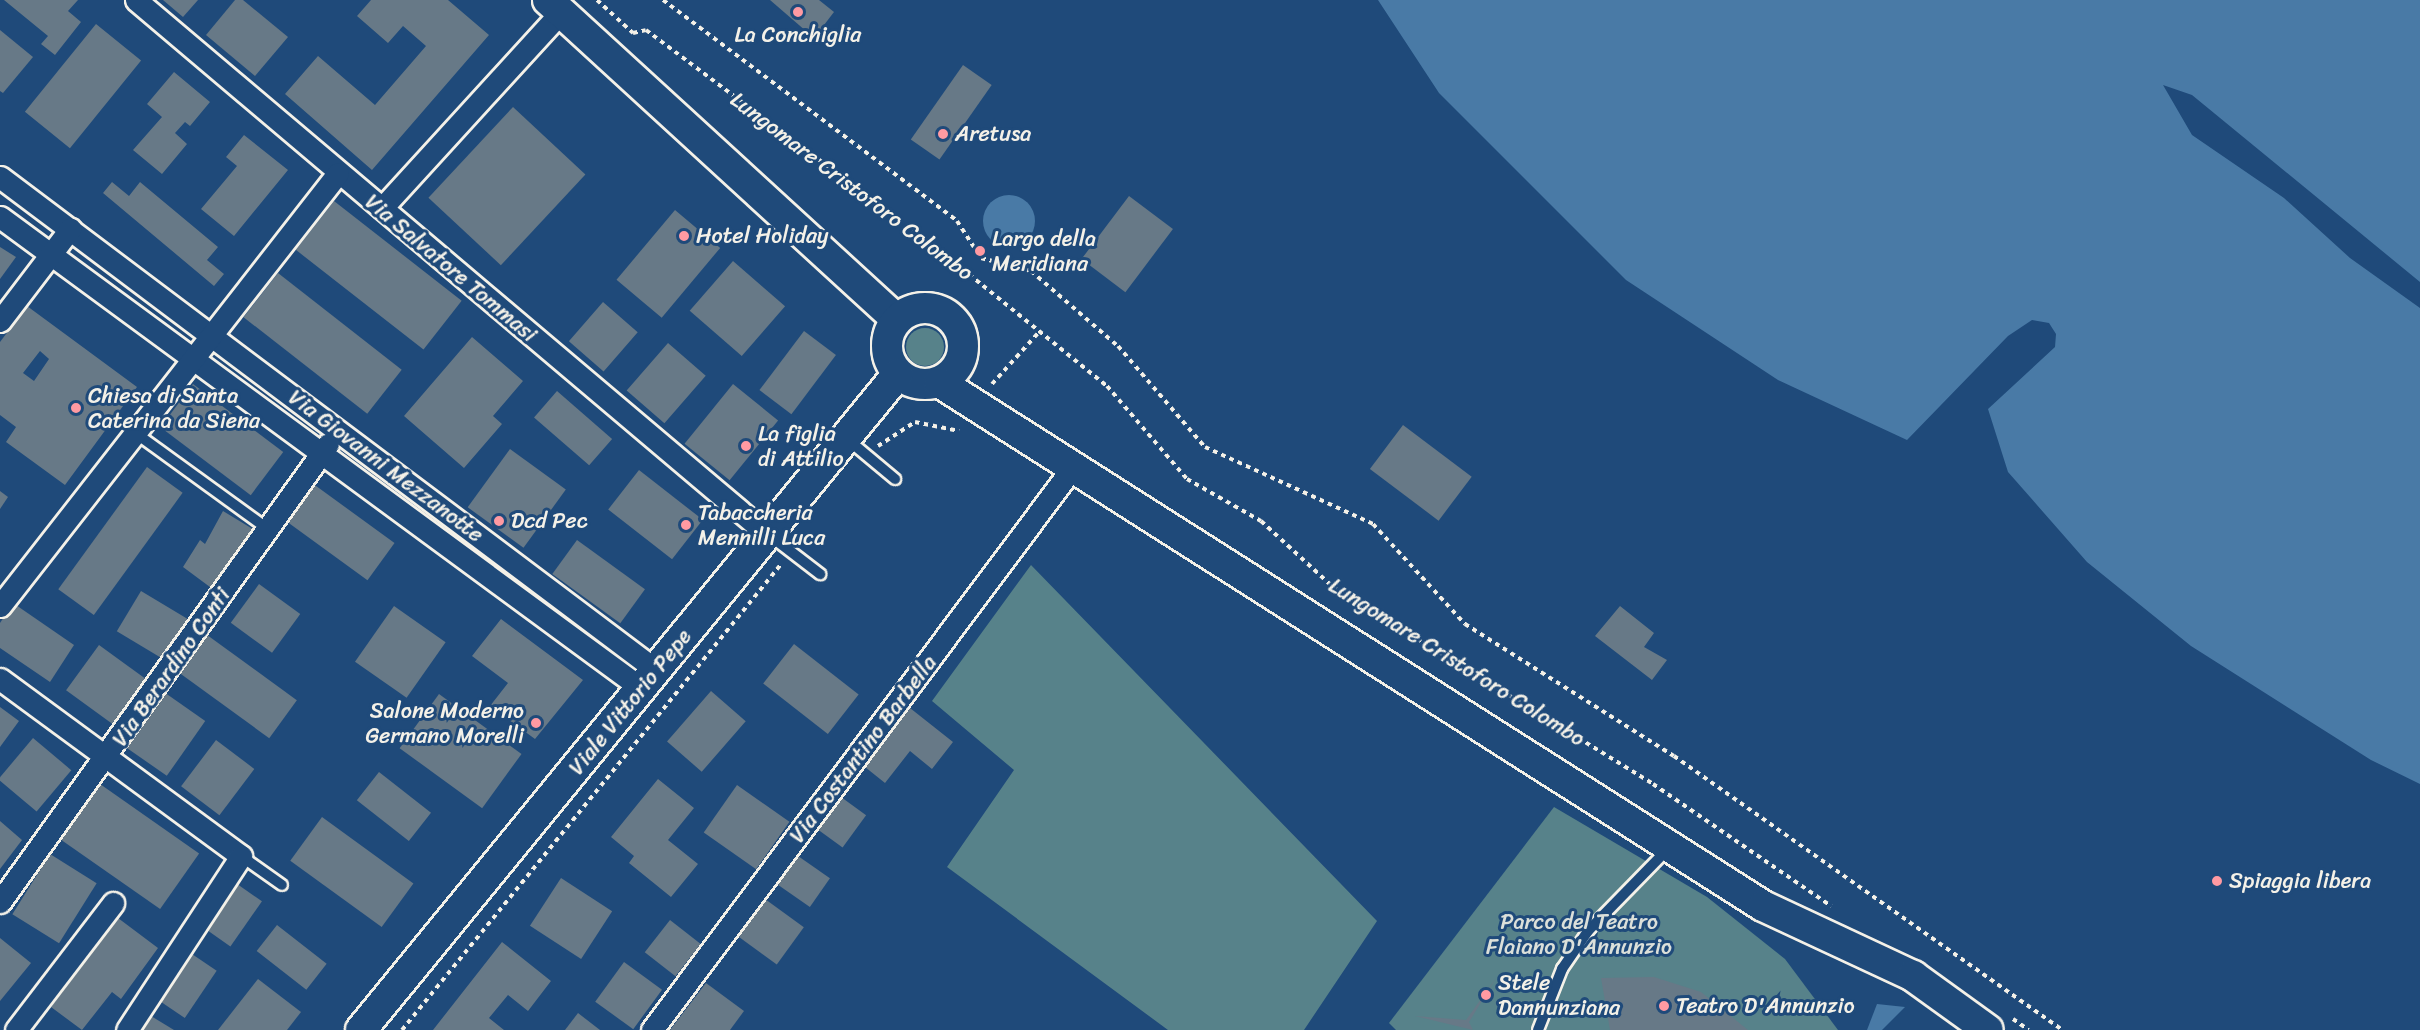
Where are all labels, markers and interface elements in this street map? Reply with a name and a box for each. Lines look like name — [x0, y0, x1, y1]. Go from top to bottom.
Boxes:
marker: La Conchiglia — [791, 5, 805, 19]
place label: La Conchiglia — [735, 22, 861, 48]
street label: Lungomare Cristoforo Colombo — [725, 86, 979, 286]
place label: Aretusa — [955, 121, 1031, 147]
marker: Aretusa — [936, 127, 950, 141]
street label: Via Salvatore Tommasi — [360, 189, 542, 347]
place label: Hotel Holiday — [696, 223, 829, 249]
place label: Largo della Meridiana — [992, 225, 1097, 276]
marker: Hotel Holiday — [677, 229, 691, 243]
marker: Largo della Meridiana — [973, 244, 987, 258]
place label: Chiesa di Santa Caterina da Siena — [88, 382, 260, 434]
street label: Via Giovanni Mezzanotte — [283, 384, 489, 548]
marker: Chiesa di Santa Caterina da Siena — [69, 401, 83, 415]
place label: La figlia di Attilio — [758, 420, 843, 472]
marker: La figlia di Attilio — [739, 439, 753, 453]
place label: Tabaccheria Mennilli Luca — [698, 499, 825, 550]
place label: Dcd Pec — [511, 508, 588, 534]
marker: Dcd Pec — [492, 514, 506, 528]
marker: Tabaccheria Mennilli Luca — [679, 518, 693, 532]
street label: Lungomare Cristoforo Colombo — [1324, 572, 1590, 752]
street label: Via Berardino Conti — [106, 582, 236, 752]
street label: Viale Vittorio Pepe — [563, 623, 697, 781]
street label: Via Costantino Barbella — [784, 650, 942, 848]
place label: Salone Moderno Germano Morelli — [365, 697, 524, 748]
marker: Salone Moderno Germano Morelli — [529, 716, 543, 730]
place label: Spiaggia libera — [2229, 868, 2372, 894]
marker: Spiaggia libera — [2210, 874, 2224, 888]
park label: Parco del Teatro Flaiano D'Annunzio — [1486, 908, 1672, 960]
place label: Stele Dannunziana — [1498, 969, 1620, 1020]
marker: Stele Dannunziana — [1479, 988, 1493, 1002]
place label: Teatro D'Annunzio — [1676, 993, 1855, 1019]
marker: Teatro D'Annunzio — [1657, 999, 1671, 1013]

